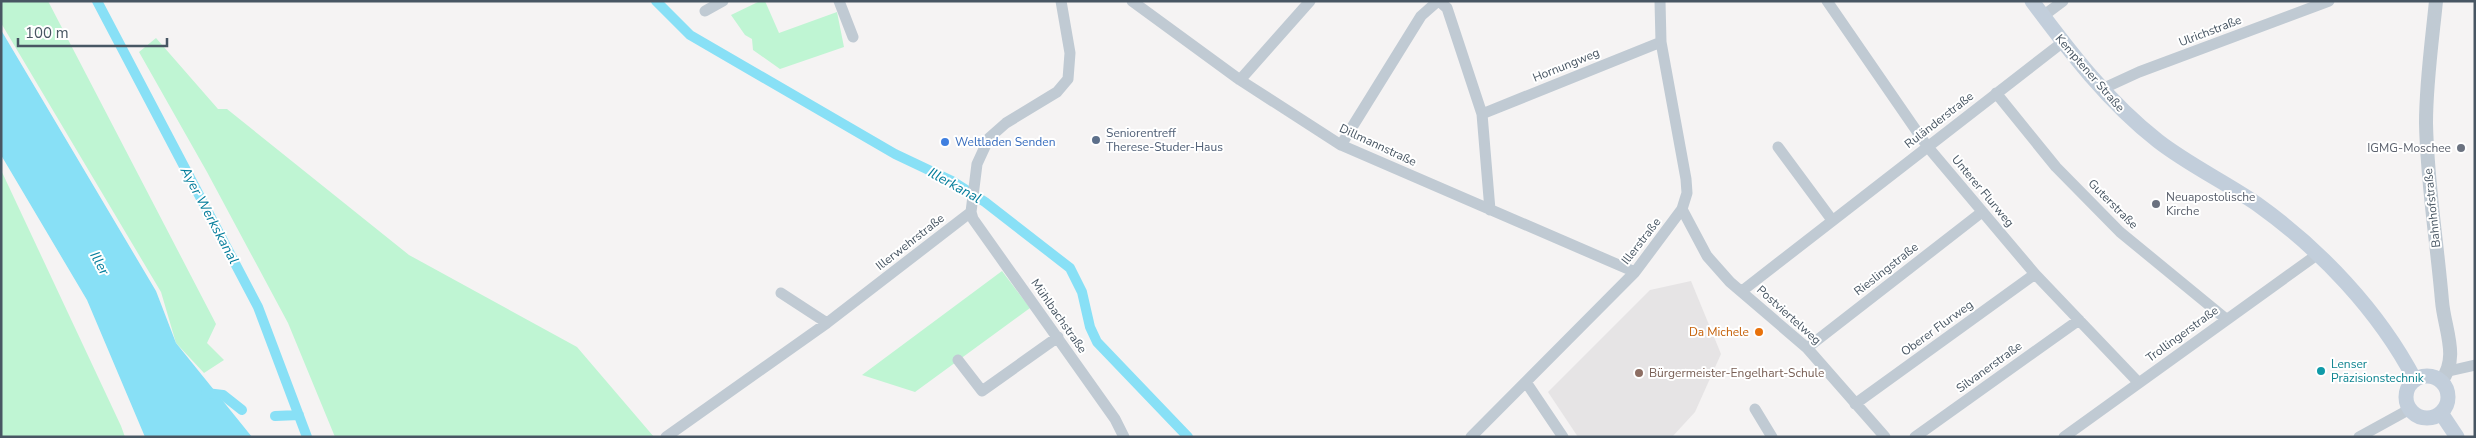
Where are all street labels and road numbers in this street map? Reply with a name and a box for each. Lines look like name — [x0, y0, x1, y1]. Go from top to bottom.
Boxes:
street label: Ulrichstraße — [2176, 12, 2244, 50]
street label: Kemptener Straße — [2052, 31, 2128, 115]
street label: Hornungweg — [1530, 44, 1602, 86]
street label: Ruländerstraße — [1901, 88, 1977, 152]
street label: Dillmannstraße — [1337, 120, 1419, 170]
street label: Unterer Flurweg — [1948, 152, 2018, 230]
street label: Bahnhofstraße — [2420, 168, 2444, 248]
street label: Guterstraße — [2085, 176, 2141, 232]
street label: Illerwehrstraße — [872, 210, 948, 274]
street label: Illerstraße — [1618, 214, 1664, 268]
street label: Rieslingstraße — [1851, 239, 1921, 299]
street label: Mühlbachstraße — [1027, 276, 1091, 356]
street label: Postviertelweg — [1753, 282, 1825, 348]
street label: Oberer Flurweg — [1898, 296, 1976, 360]
street label: Trollingerstraße — [2143, 302, 2221, 366]
street label: Silvanerstraße — [1953, 338, 2025, 396]

